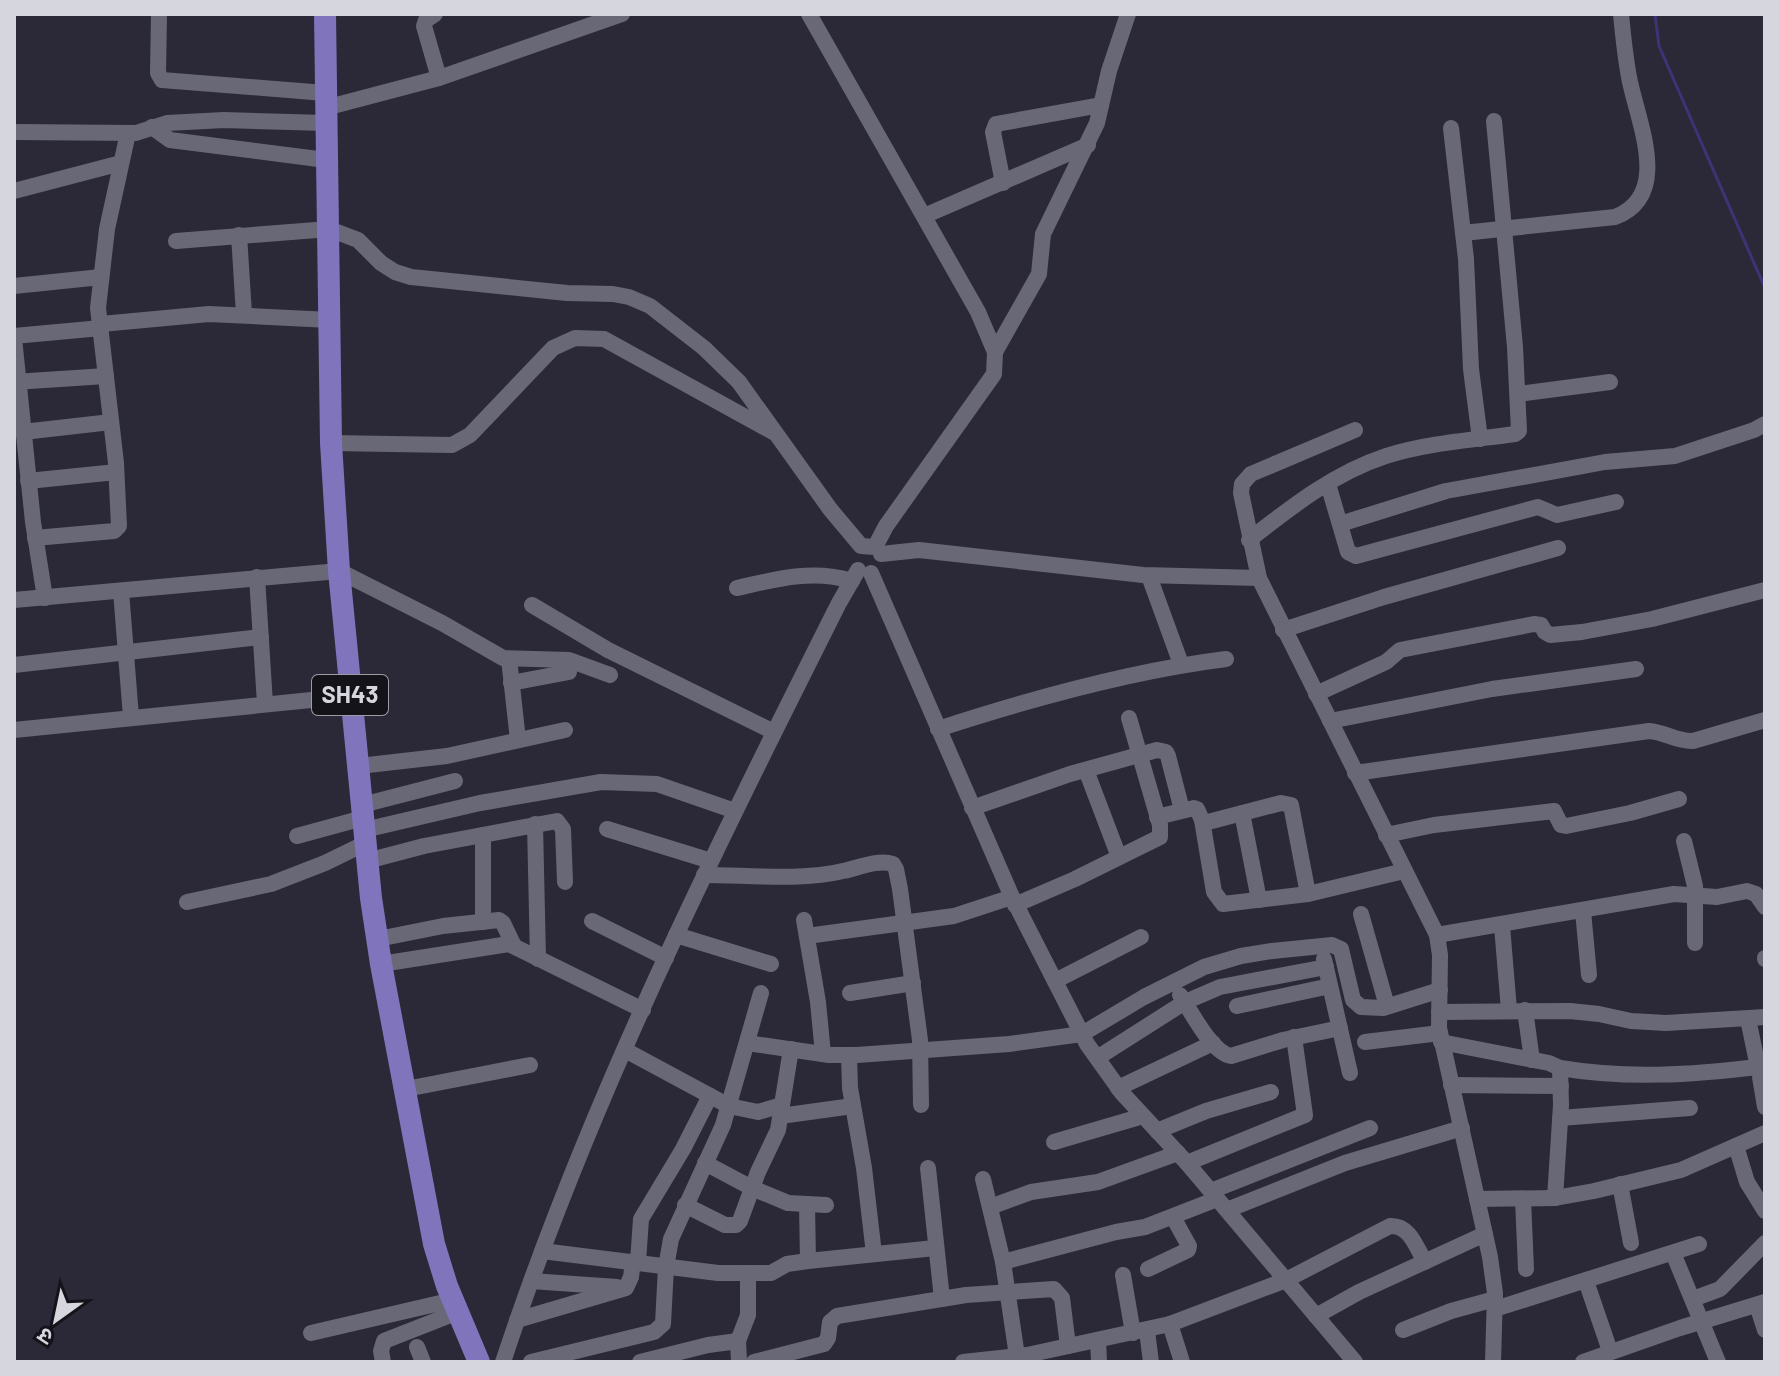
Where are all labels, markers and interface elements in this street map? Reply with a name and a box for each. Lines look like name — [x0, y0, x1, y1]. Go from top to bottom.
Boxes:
road number: SH43 — [312, 675, 388, 715]
north arrow — [16, 1280, 96, 1360]
text: उ — [31, 1323, 57, 1352]

